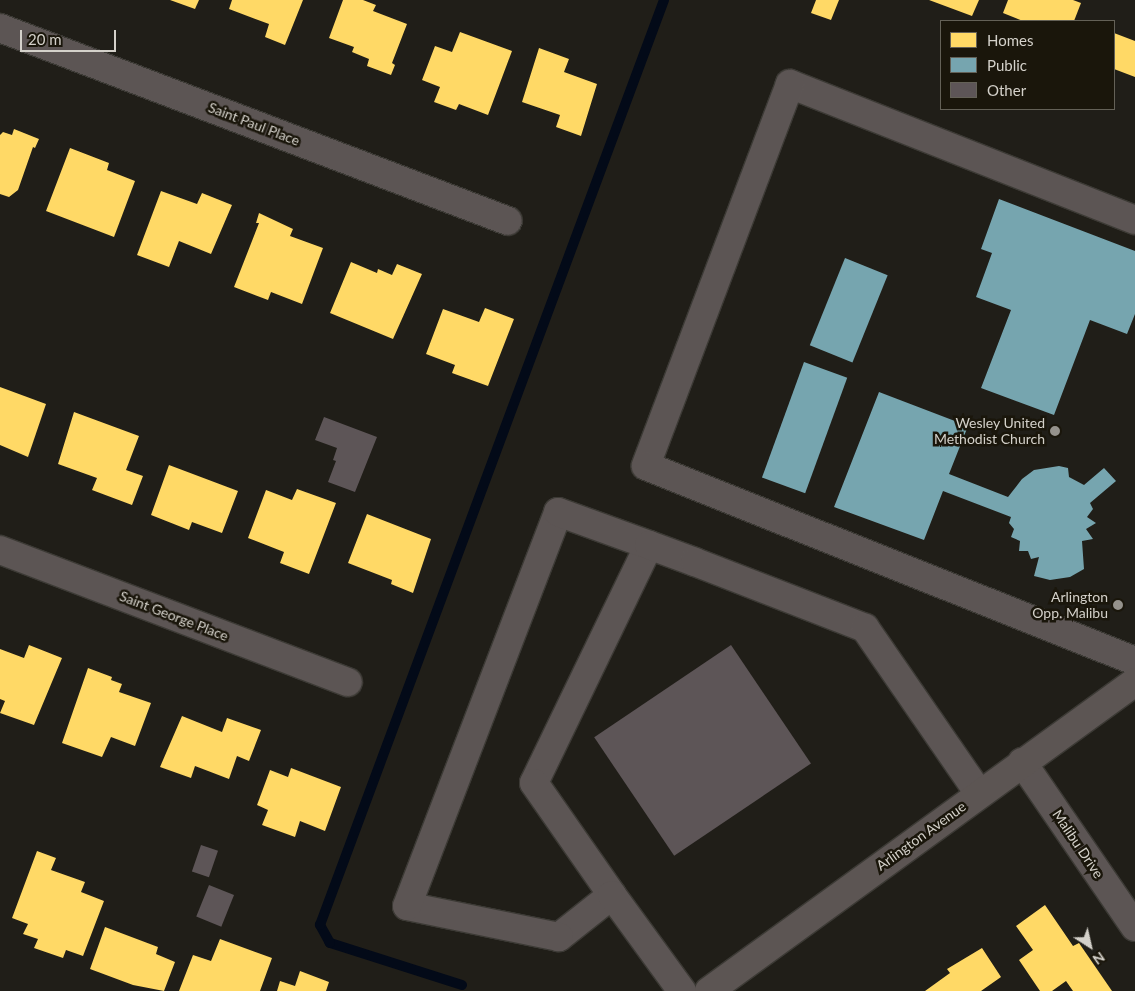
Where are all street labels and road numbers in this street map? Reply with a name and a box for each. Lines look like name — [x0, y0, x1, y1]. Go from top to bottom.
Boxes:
street label: Saint Paul Place — [206, 99, 302, 149]
street label: Saint George Place — [117, 588, 231, 644]
street label: Arlington Avenue — [873, 798, 969, 874]
street label: Malibu Drive — [1049, 807, 1107, 881]

